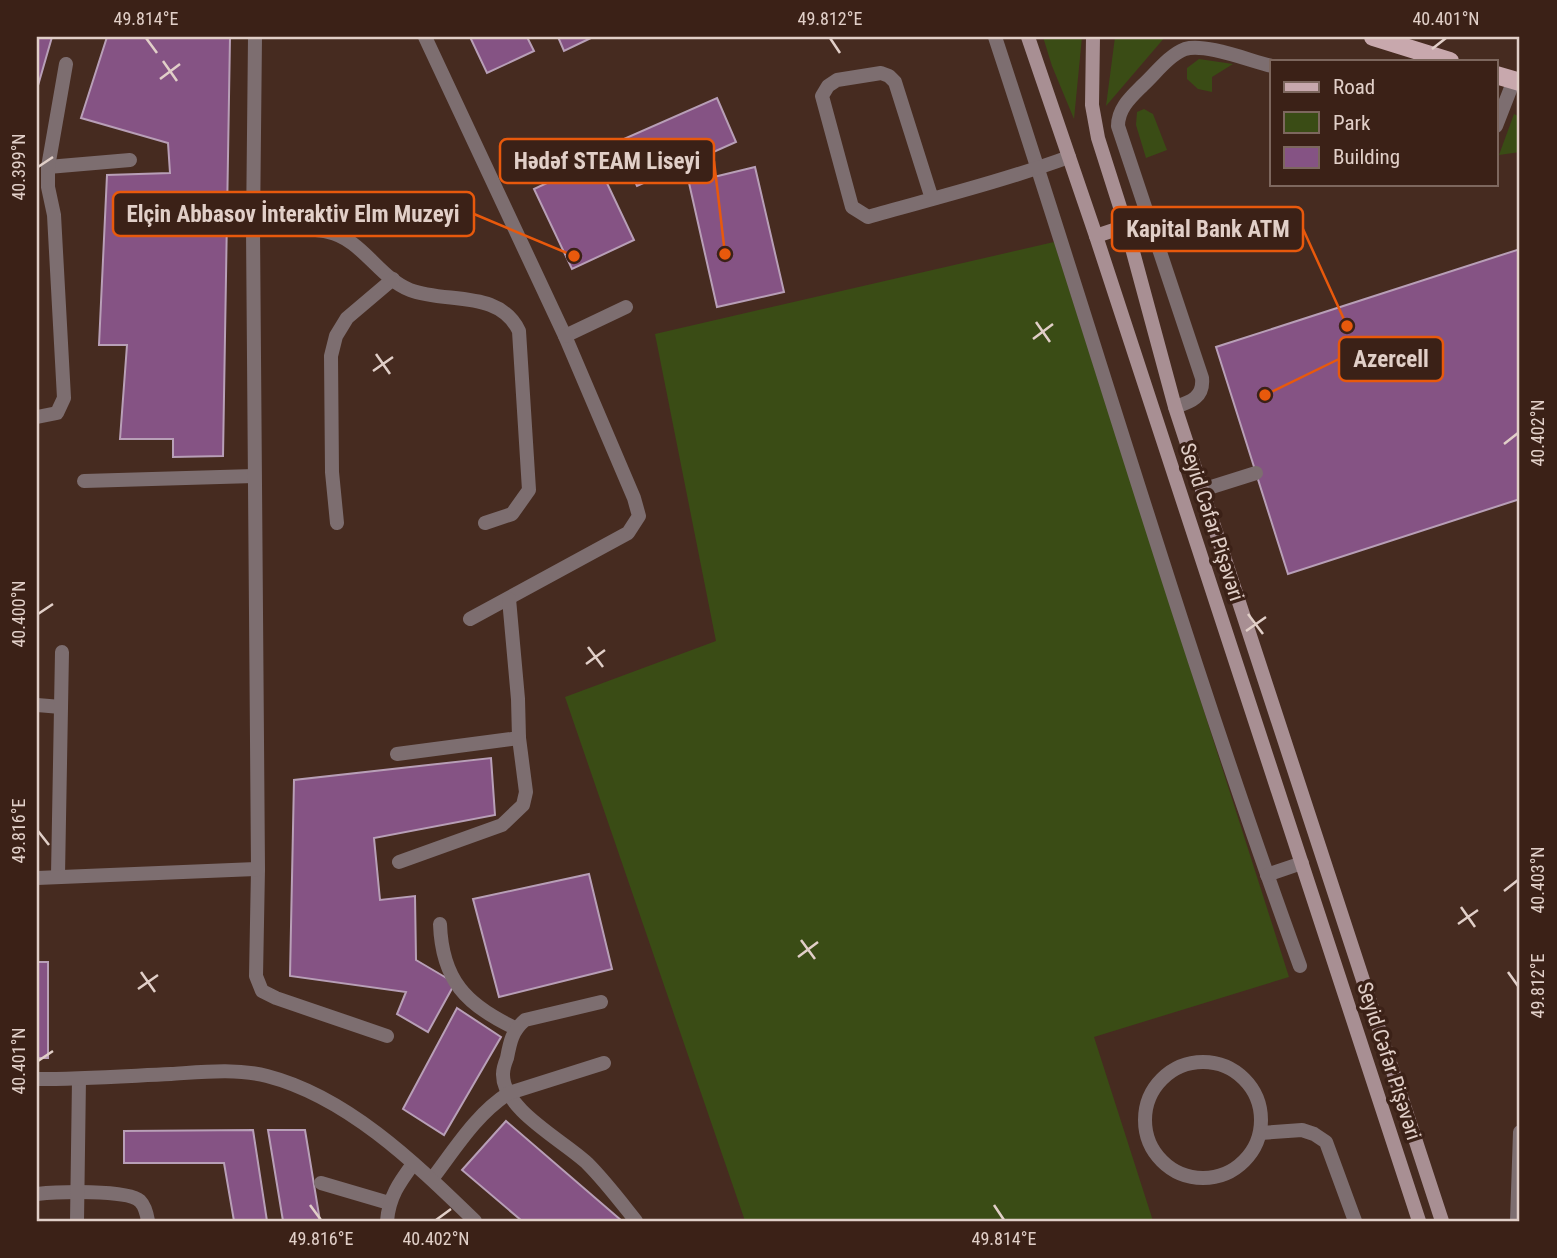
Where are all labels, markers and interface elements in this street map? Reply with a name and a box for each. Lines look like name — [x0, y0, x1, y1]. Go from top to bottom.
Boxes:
text: 49.814°E — [114, 8, 178, 29]
text: 49.812°E — [798, 8, 862, 29]
text: 40.401°N — [1412, 8, 1480, 29]
legend — [1270, 60, 1498, 186]
text: Road — [1333, 75, 1375, 99]
text: Park — [1333, 111, 1371, 135]
text: 40.399°N — [8, 133, 29, 201]
callout: Hədəf STEAM Liseyi — [500, 139, 714, 183]
text: Building — [1333, 145, 1400, 169]
text: Hədəf STEAM Liseyi — [514, 148, 700, 175]
callout: Elçin Abbasov İnteraktiv Elm Muzeyi — [113, 192, 474, 236]
text: Elçin Abbasov İnteraktiv Elm Muzeyi — [126, 200, 460, 228]
callout: Kapital Bank ATM — [1112, 207, 1303, 251]
text: Kapital Bank ATM — [1126, 216, 1290, 243]
callout: Azercell — [1339, 337, 1443, 381]
text: Azercell — [1353, 346, 1429, 373]
text: 40.402°N — [1527, 399, 1548, 467]
street label: Seyid Cəfər Pişəvəri — [1175, 440, 1249, 604]
text: 40.400°N — [8, 580, 29, 648]
text: 49.816°E — [8, 799, 29, 863]
text: 40.403°N — [1527, 846, 1548, 914]
text: 49.812°E — [1527, 954, 1548, 1018]
street label: Seyid Cəfər Pişəvəri — [1352, 979, 1426, 1143]
text: 40.401°N — [8, 1027, 29, 1095]
text: 49.816°E — [289, 1228, 353, 1249]
text: 40.402°N — [402, 1228, 470, 1249]
text: 49.814°E — [972, 1228, 1036, 1249]

